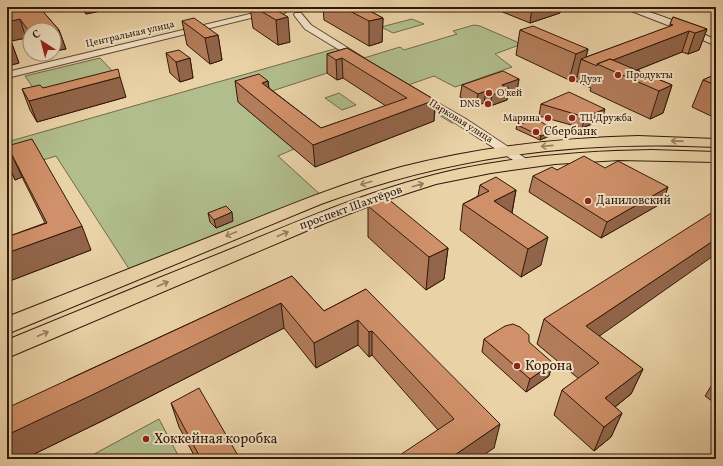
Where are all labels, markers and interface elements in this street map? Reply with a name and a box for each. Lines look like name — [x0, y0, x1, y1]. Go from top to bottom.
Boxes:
street label: Центральная улица — [84, 17, 176, 51]
north arrow — [22, 22, 62, 62]
text: С — [30, 27, 44, 43]
place label: Продукты — [626, 68, 673, 82]
marker: Продукты — [613, 70, 623, 80]
place label: Дуэт — [580, 72, 602, 86]
marker: Дуэт — [567, 74, 577, 84]
place label: О'кей — [497, 86, 522, 100]
marker: О'кей — [484, 88, 494, 98]
street label: Парковая улица — [426, 96, 496, 146]
place label: DNS — [460, 97, 480, 111]
marker: DNS — [483, 99, 493, 109]
place label: Марина — [503, 111, 540, 125]
place label: ТЦ Дружба — [580, 111, 632, 125]
marker: Марина — [543, 113, 553, 123]
marker: ТЦ Дружба — [567, 113, 577, 123]
place label: Сбербанк — [544, 124, 597, 140]
marker: Сбербанк — [531, 127, 541, 137]
one-way arrow — [671, 137, 684, 145]
one-way arrow — [541, 142, 554, 150]
one-way arrow — [359, 180, 372, 187]
one-way arrow — [411, 180, 424, 188]
street label: проспект Шахтёров — [297, 182, 405, 234]
place label: Даниловский — [596, 193, 671, 209]
marker: Даниловский — [583, 196, 593, 206]
one-way arrow — [276, 230, 288, 237]
one-way arrow — [226, 231, 238, 239]
one-way arrow — [156, 280, 168, 287]
one-way arrow — [37, 330, 49, 338]
place label: Корона — [525, 357, 572, 376]
marker: Корона — [512, 361, 522, 371]
place label: Хоккейная коробка — [154, 430, 278, 449]
marker: Хоккейная коробка — [141, 434, 151, 444]

